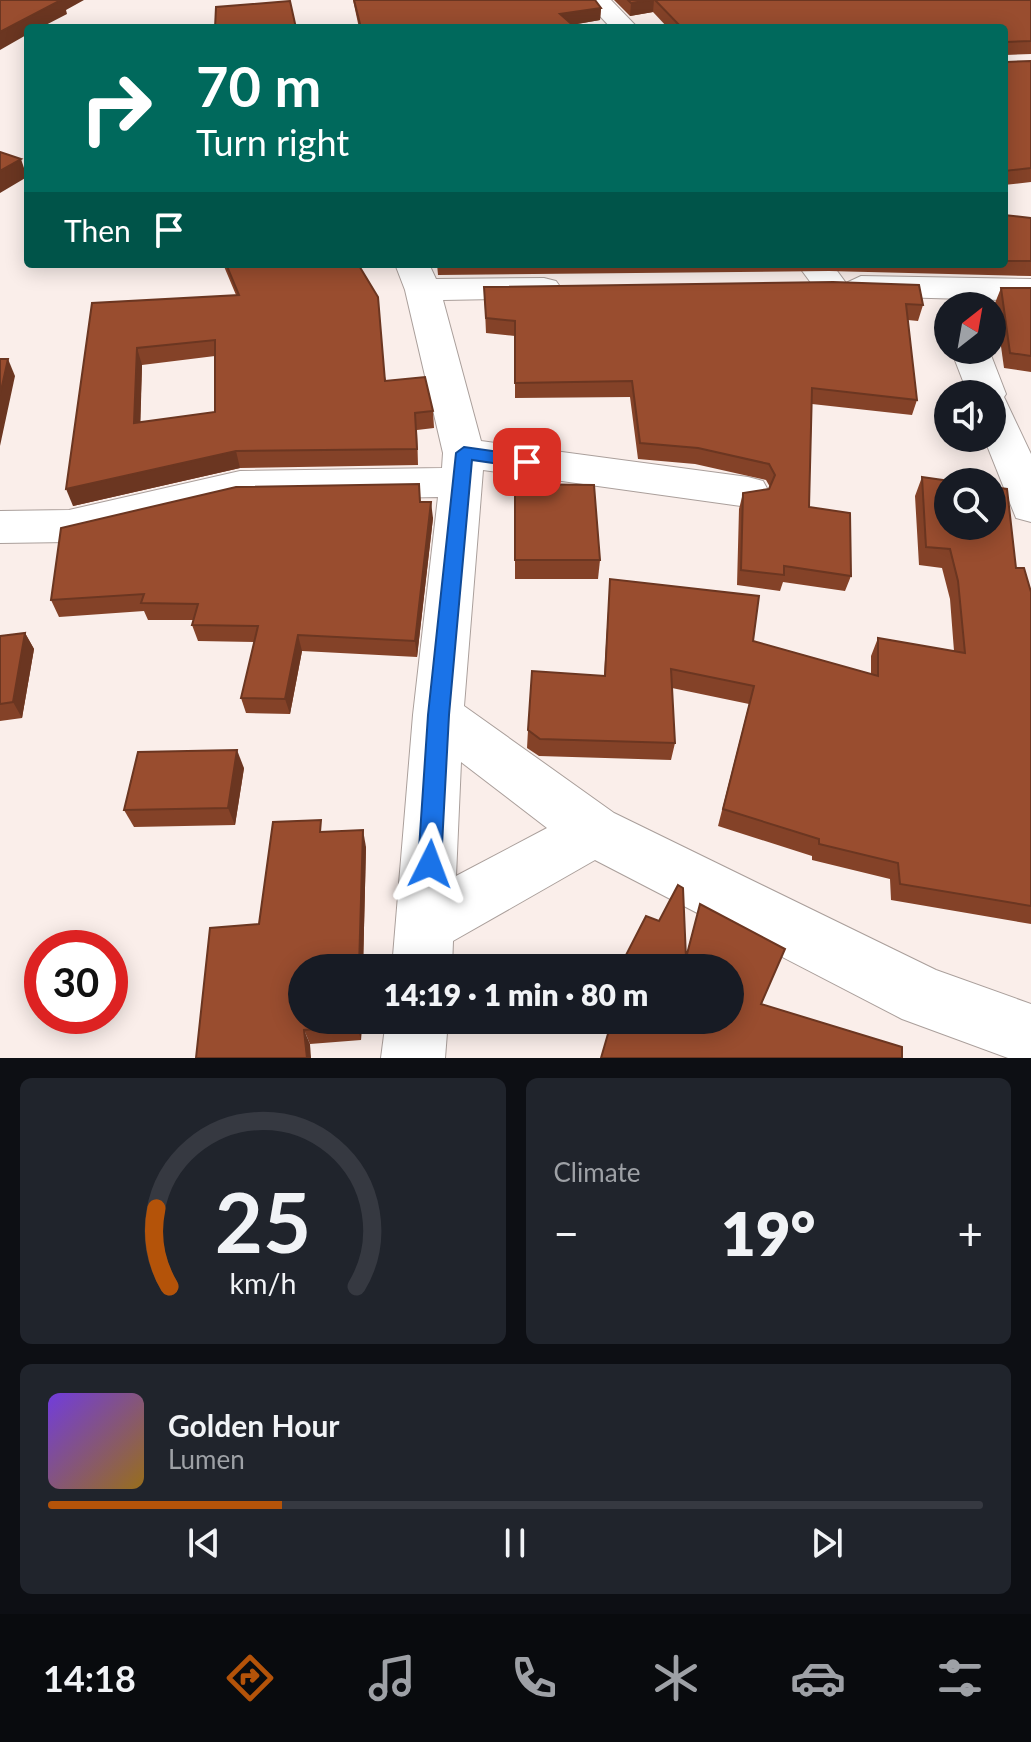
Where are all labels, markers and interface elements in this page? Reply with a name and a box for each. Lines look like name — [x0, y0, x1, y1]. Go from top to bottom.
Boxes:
text: 70 m — [196, 52, 321, 119]
icon: right — [64, 56, 168, 160]
text: Turn right — [196, 120, 349, 164]
icon: arrive — [147, 208, 191, 252]
text: Then — [64, 212, 131, 248]
north arrow — [934, 292, 1006, 364]
map controls — [934, 292, 1006, 540]
button: sound — [934, 380, 1006, 452]
pin — [493, 428, 561, 496]
icon: arrive — [505, 440, 549, 484]
button: search — [934, 468, 1006, 540]
position arrow — [388, 822, 472, 906]
speed limit sign: 30 — [24, 930, 128, 1034]
text: 14:19 · 1 min · 80 m — [384, 976, 648, 1012]
text: Climate — [554, 1156, 640, 1188]
text: 25 — [215, 1171, 311, 1271]
text: 19° — [721, 1197, 816, 1269]
text: − — [554, 1207, 579, 1259]
text: + — [957, 1207, 983, 1259]
text: km/h — [229, 1266, 296, 1300]
text: Golden Hour — [168, 1407, 340, 1443]
text: Lumen — [168, 1443, 245, 1475]
icon: previous — [182, 1521, 226, 1565]
icon: pause — [493, 1521, 537, 1565]
icon: next — [805, 1521, 849, 1565]
icon: directions — [222, 1650, 278, 1706]
icon: music — [364, 1650, 420, 1706]
icon: phone — [506, 1650, 562, 1706]
icon: climate — [648, 1650, 704, 1706]
icon: car — [790, 1650, 846, 1706]
icon: filters — [932, 1650, 988, 1706]
text: 14:18 — [43, 1656, 136, 1700]

